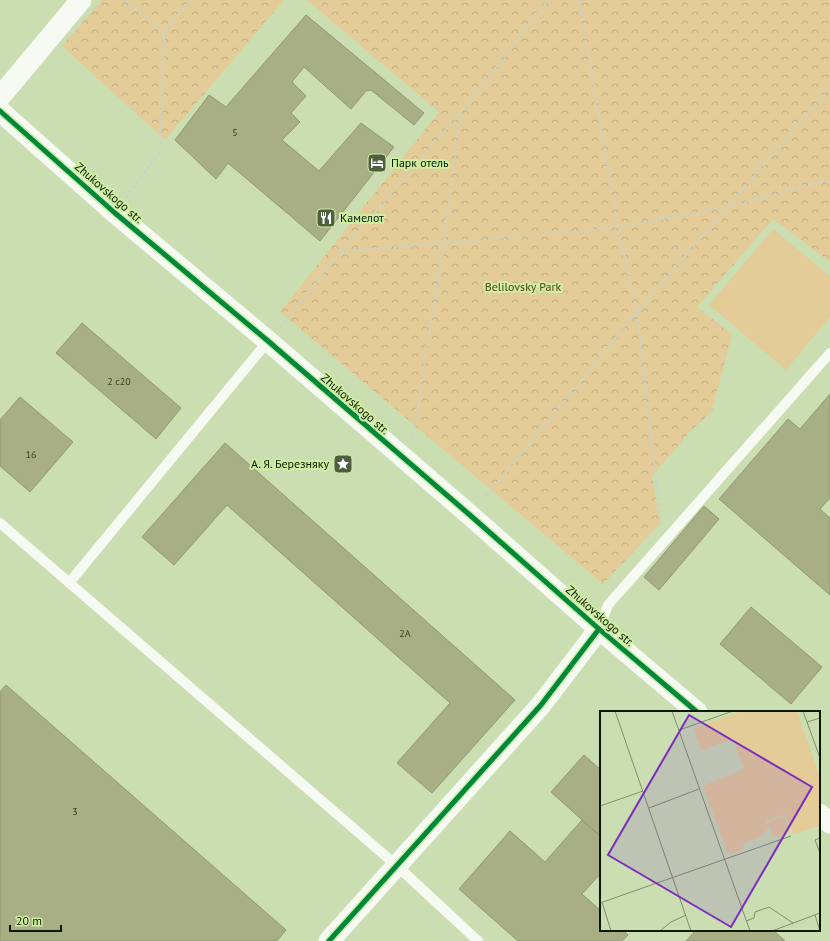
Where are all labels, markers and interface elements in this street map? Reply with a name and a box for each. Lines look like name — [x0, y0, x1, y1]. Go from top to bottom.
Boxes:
house number: 5 — [232, 126, 238, 139]
hotel icon: Парк отель — [366, 152, 388, 174]
place label: Парк отель — [391, 155, 449, 170]
street label: Zhukovskogo str. — [72, 159, 147, 226]
restaurant icon: Камелот — [315, 207, 337, 229]
place label: Камелот — [340, 210, 384, 225]
park label: Belilovsky Park — [485, 279, 562, 294]
street label: Zhukovskogo str. — [318, 370, 393, 437]
house number: 2 с20 — [107, 375, 131, 388]
house number: 16 — [26, 448, 36, 461]
place icon: А. Я. Березняку — [332, 453, 354, 475]
place label: А. Я. Березняку — [251, 456, 329, 471]
street label: Zhukovskogo str. — [563, 582, 638, 649]
house number: 2А — [399, 627, 411, 640]
inset map — [600, 711, 820, 931]
house number: 3 — [72, 805, 78, 818]
scale bar — [10, 907, 61, 933]
text: 20 m — [16, 913, 42, 928]

